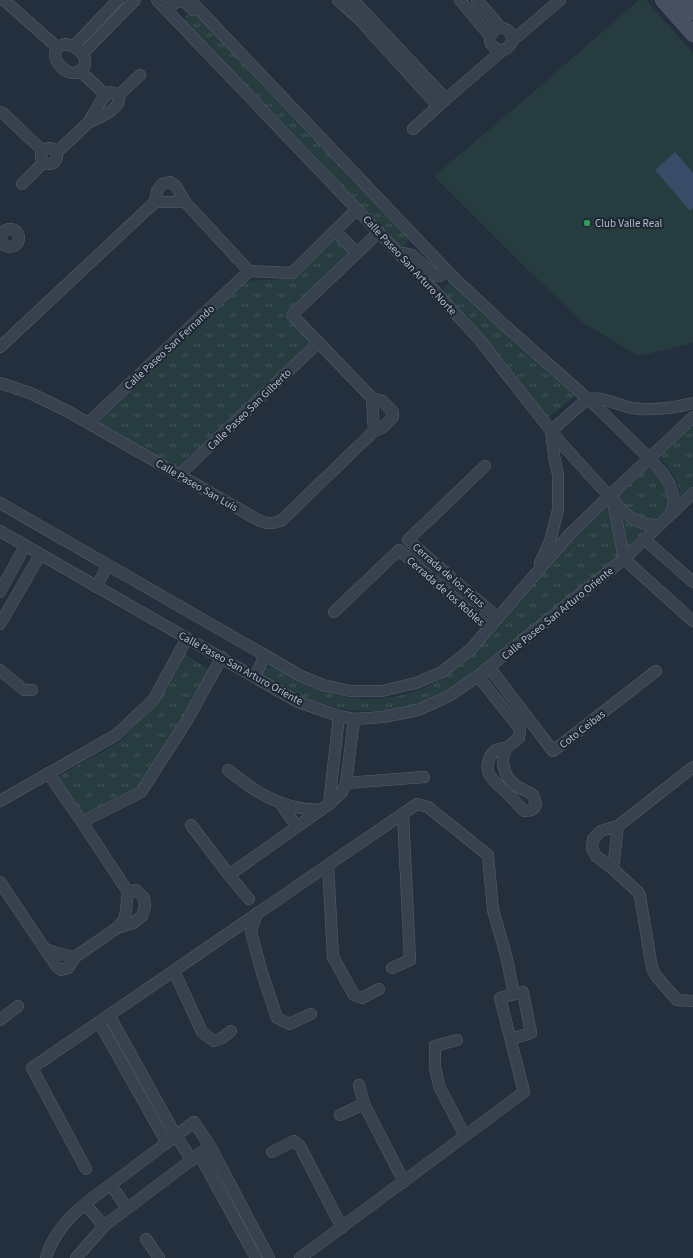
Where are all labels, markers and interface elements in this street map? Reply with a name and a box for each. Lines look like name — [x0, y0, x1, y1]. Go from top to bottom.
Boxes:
street label: Calle Paseo San Arturo Norte — [359, 212, 460, 319]
place label: Club Valle Real — [595, 216, 663, 231]
marker: Club Valle Real — [582, 218, 592, 228]
street label: Calle Paseo San Fernando — [121, 301, 218, 393]
street label: Calle Paseo San Gilberto — [204, 365, 295, 453]
street label: Calle Paseo San Luis — [153, 456, 241, 515]
street label: Cerrada de los Ficus — [409, 540, 488, 611]
street label: Cerrada de los Robles — [403, 553, 488, 630]
street label: Calle Paseo San Arturo Oriente — [498, 563, 617, 663]
street label: Calle Paseo San Arturo Oriente — [176, 628, 306, 709]
street label: Coto Ceibas — [556, 707, 609, 752]

